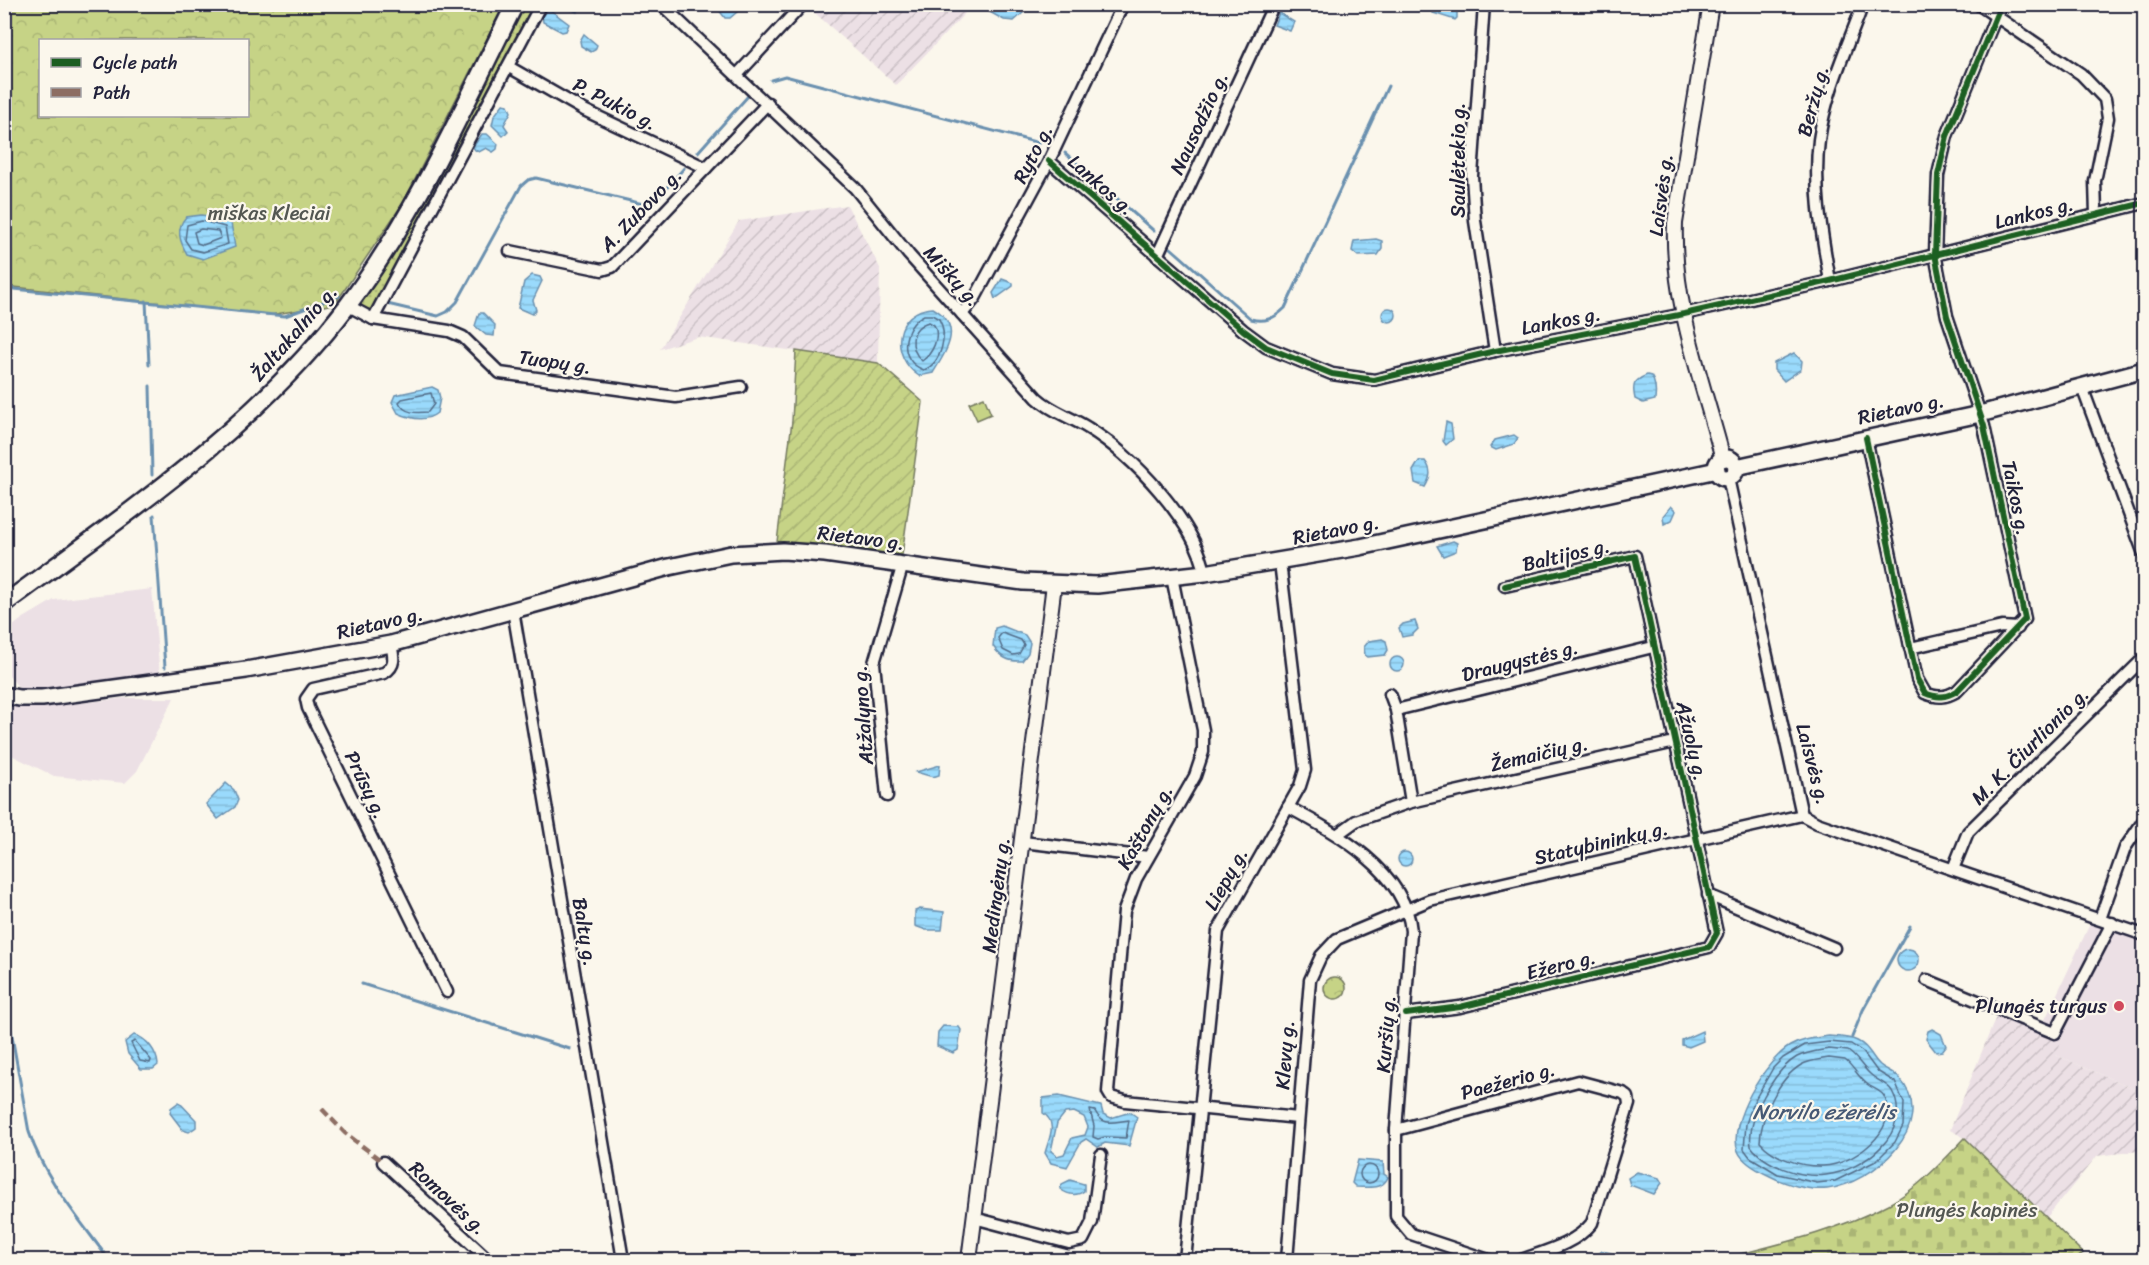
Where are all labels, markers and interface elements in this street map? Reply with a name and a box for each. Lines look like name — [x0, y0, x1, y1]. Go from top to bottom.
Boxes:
legend — [39, 39, 249, 117]
text: Cycle path — [93, 47, 177, 79]
street label: Beržų g. — [1787, 61, 1839, 141]
street label: Nausodžio g. — [1160, 65, 1238, 181]
street label: P. Pukio g. — [566, 68, 664, 140]
text: Path — [93, 77, 130, 109]
street label: Saulėtekio g. — [1441, 102, 1476, 218]
street label: Ryto g. — [1003, 118, 1063, 190]
street label: Lankos g. — [1059, 145, 1143, 225]
street label: Laisvės g. — [1639, 152, 1683, 238]
street label: A. Zubovo g. — [590, 159, 691, 262]
street label: Lankos g. — [1991, 186, 2077, 240]
park label: miškas Kleciai — [208, 196, 331, 231]
street label: Miškų g. — [914, 237, 990, 315]
street label: Žaltakalnio g. — [242, 276, 346, 390]
street label: Lankos g. — [1518, 296, 1604, 346]
street label: Tuopų g. — [517, 340, 593, 384]
street label: Rietavo g. — [1855, 383, 1947, 435]
street label: Taikos g. — [1991, 457, 2041, 539]
street label: Rietavo g. — [1290, 504, 1382, 556]
street label: Rietavo g. — [815, 515, 907, 561]
street label: Baltijos g. — [1519, 528, 1613, 582]
street label: Rietavo g. — [333, 596, 427, 650]
street label: Draugystės g. — [1458, 630, 1582, 692]
street label: Atžalyno g. — [842, 664, 884, 767]
street label: M. K. Čiurlionio g. — [1962, 678, 2098, 814]
street label: Ąžuolų g. — [1666, 697, 1718, 784]
street label: Laisvės g. — [1785, 719, 1841, 809]
street label: Žemaičių g. — [1487, 726, 1591, 782]
street label: Prūsų g. — [334, 745, 398, 825]
street label: Kaštonų g. — [1107, 778, 1183, 876]
street label: Statybininkų g. — [1530, 811, 1672, 875]
street label: Medingėnų g. — [972, 835, 1020, 955]
street label: Liepų g. — [1194, 841, 1258, 917]
street label: Baltų g. — [562, 895, 608, 969]
street label: Ežero g. — [1523, 939, 1599, 991]
place label: Plungės turgus — [1975, 989, 2108, 1024]
street label: Kuršių g. — [1366, 994, 1406, 1074]
marker: Plungės turgus — [2112, 999, 2126, 1013]
street label: Klevų g. — [1265, 1019, 1305, 1091]
street label: Paežerio g. — [1457, 1052, 1559, 1110]
water label: Norvilo ežerėlis — [1753, 1093, 1898, 1131]
street label: Romovės g. — [401, 1152, 495, 1244]
park label: Plungės kapinės — [1896, 1193, 2038, 1228]

